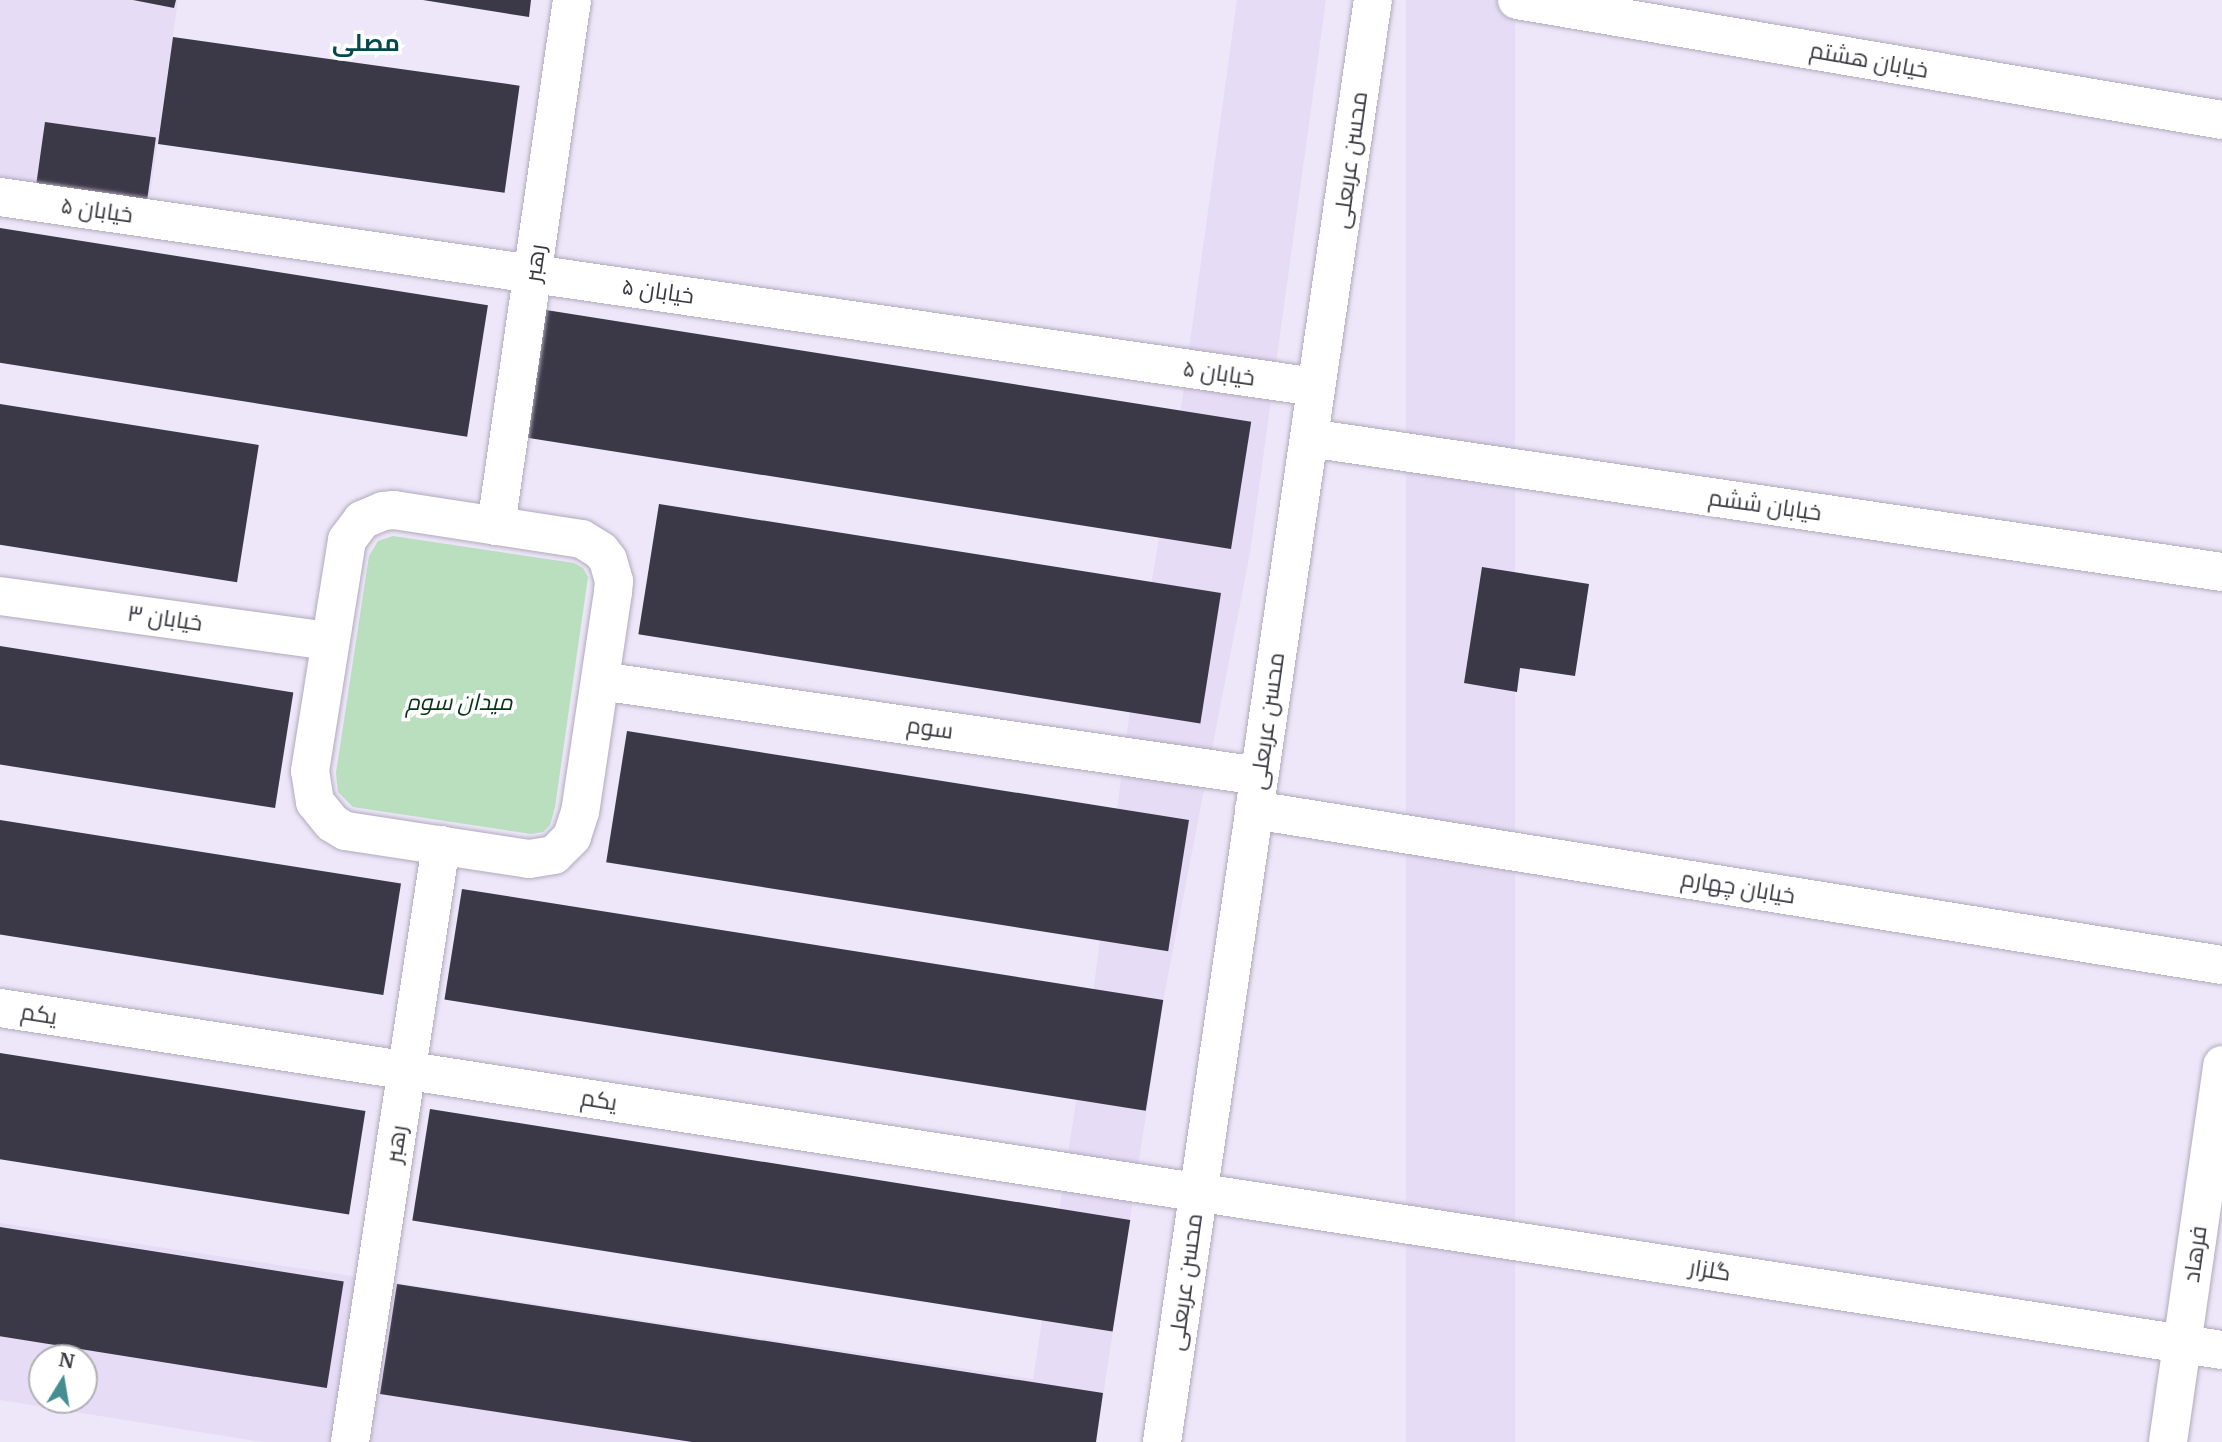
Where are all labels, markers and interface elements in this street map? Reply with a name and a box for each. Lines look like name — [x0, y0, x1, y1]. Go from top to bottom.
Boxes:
district label: مصلی — [332, 29, 400, 57]
street label: خیابان هشتم — [1808, 36, 1930, 84]
street label: محسن عربعلی — [1327, 90, 1373, 230]
street label: خیابان ۵ — [59, 191, 135, 229]
street label: رهبر — [519, 242, 551, 284]
street label: خیابان ۵ — [620, 272, 696, 310]
street label: خیابان ۵ — [1181, 354, 1257, 392]
street label: خیابان ششم — [1707, 483, 1823, 527]
street label: خیابان ۳ — [126, 599, 204, 637]
street label: محسن عربعلی — [1244, 651, 1290, 791]
park label: میدان سوم — [405, 688, 513, 716]
street label: سوم — [905, 711, 955, 745]
street label: خیابان چهارم — [1679, 864, 1797, 910]
street label: یکم — [19, 998, 59, 1030]
street label: یکم — [579, 1084, 619, 1116]
street label: رهبر — [379, 1123, 413, 1165]
street label: محسن عربعلی — [1162, 1212, 1208, 1352]
street label: فرهاد — [2177, 1224, 2213, 1284]
street label: گلزار — [1687, 1253, 1733, 1287]
north arrow — [28, 1344, 98, 1414]
text: N — [57, 1347, 76, 1374]

